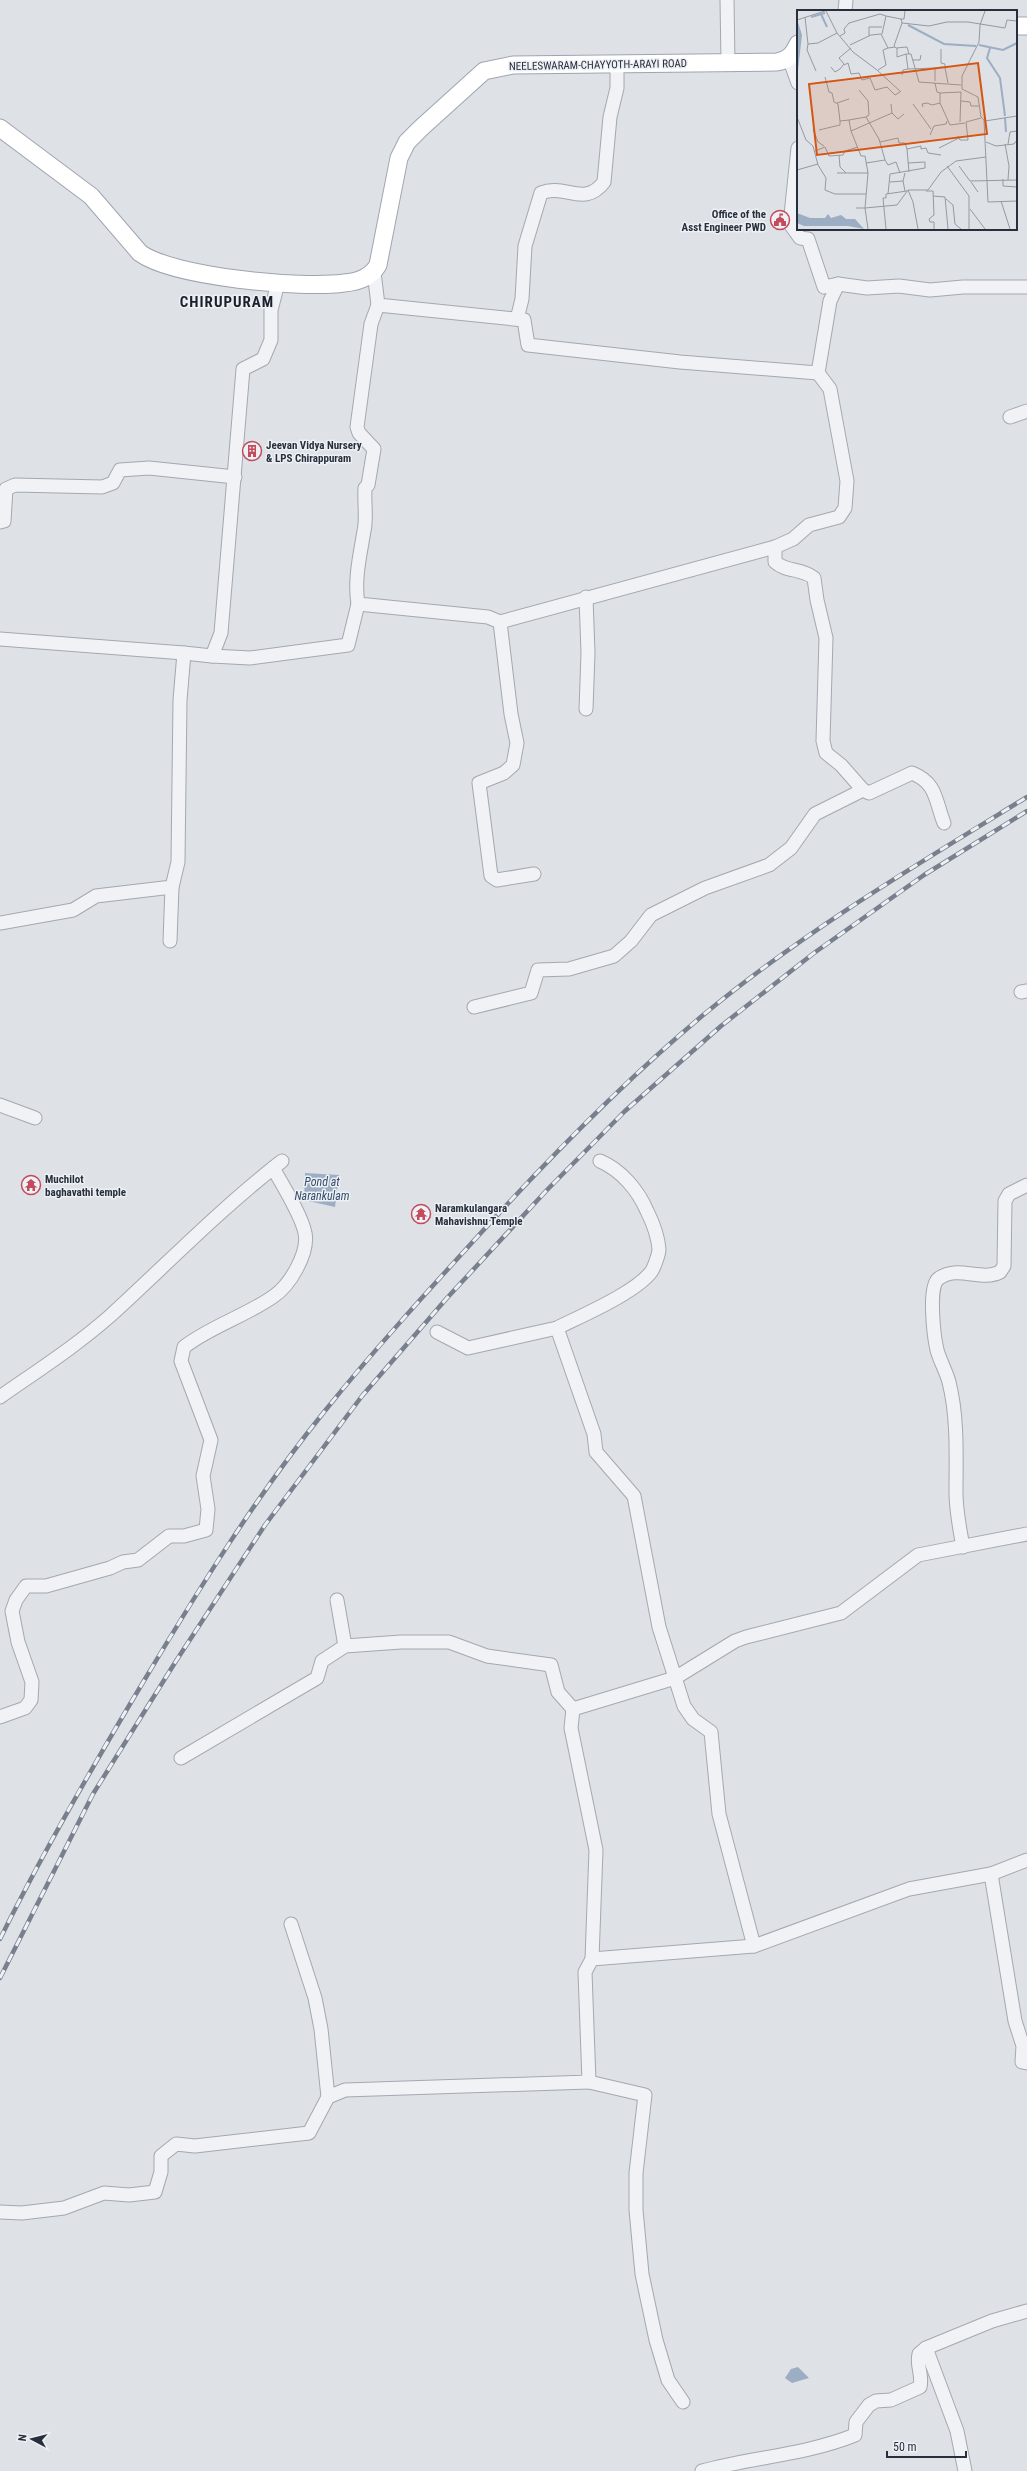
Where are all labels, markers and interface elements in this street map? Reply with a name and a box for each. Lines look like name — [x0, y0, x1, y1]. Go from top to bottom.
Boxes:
inset map — [797, 10, 1017, 230]
street label: NEELESWARAM-CHAYYOTH-ARAYI ROAD — [509, 57, 687, 73]
place label: Office of the Asst Engineer PWD — [682, 208, 766, 234]
public building icon: Office of the Asst Engineer PWD — [769, 209, 791, 231]
district label: CHIRUPURAM — [180, 293, 274, 311]
place label: Jeevan Vidya Nursery & LPS Chirappuram — [266, 439, 362, 465]
building icon: Jeevan Vidya Nursery & LPS Chirappuram — [241, 440, 263, 462]
place label: Muchilot baghavathi temple — [45, 1173, 126, 1199]
temple icon: Muchilot baghavathi temple — [20, 1174, 42, 1196]
water label: Pond at Narankulam — [294, 1175, 350, 1203]
place label: Naramkulangara Mahavishnu Temple — [435, 1202, 523, 1228]
temple icon: Naramkulangara Mahavishnu Temple — [410, 1203, 432, 1225]
north arrow — [12, 2419, 52, 2459]
text: N — [16, 2433, 29, 2442]
scale bar — [887, 2433, 966, 2459]
text: 50 m — [893, 2440, 917, 2454]

